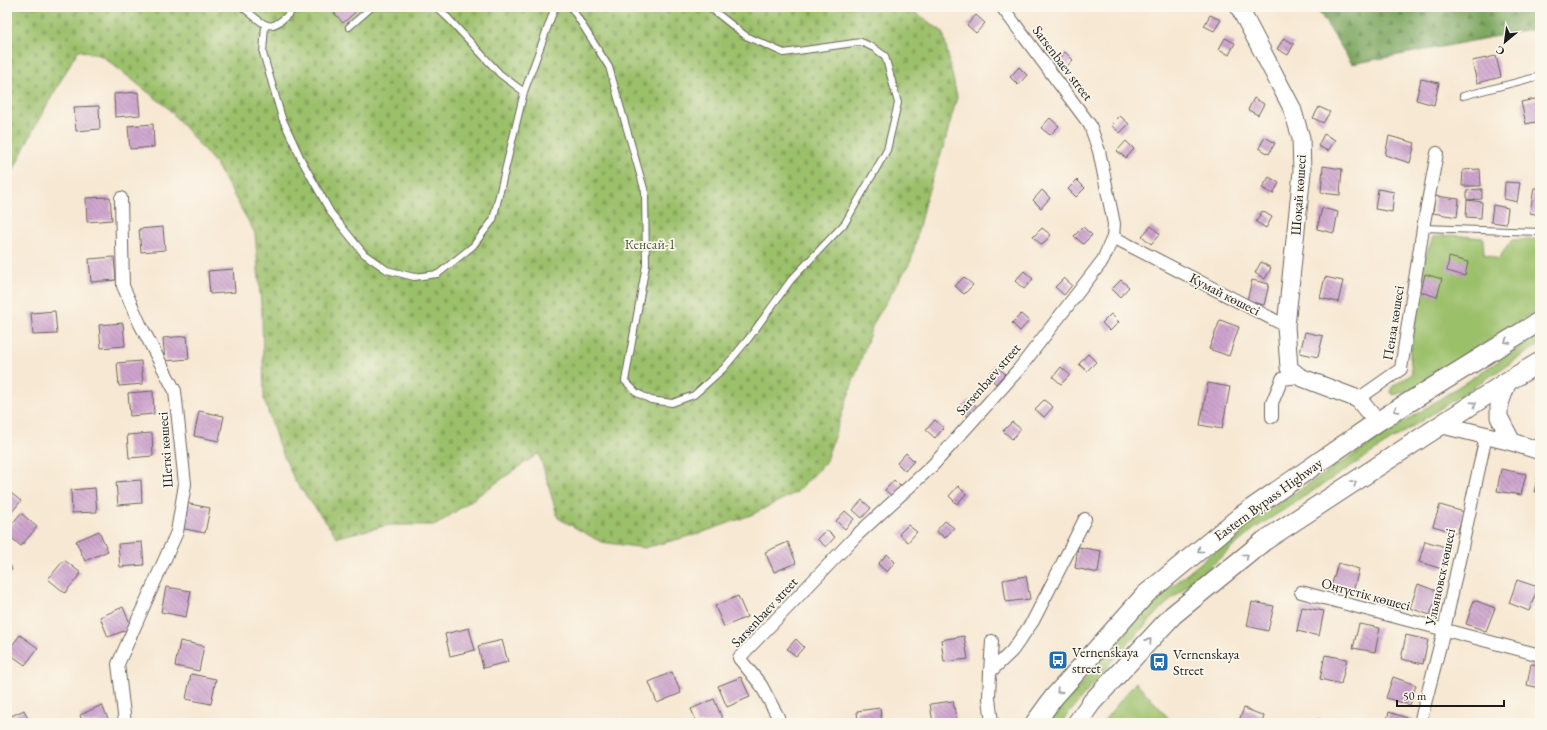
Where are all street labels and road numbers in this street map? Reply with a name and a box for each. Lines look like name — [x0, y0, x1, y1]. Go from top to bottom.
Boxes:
street label: Sarsenbaev street — [1029, 22, 1098, 105]
street label: Шоқай көшесі — [1286, 153, 1310, 236]
street label: Кумай көшесі — [1187, 269, 1264, 320]
street label: Пенза көшесі — [1378, 284, 1408, 362]
street label: Sarsenbaev street — [952, 339, 1025, 419]
street label: Шеткі көшесі — [153, 411, 177, 489]
street label: Eastern Bypass Highway — [1210, 453, 1327, 544]
street label: Ульяновск көшесі — [1421, 526, 1459, 628]
street label: Sarsenbaev street — [727, 573, 802, 651]
street label: Оңтүстік көшесі — [1320, 573, 1413, 615]

